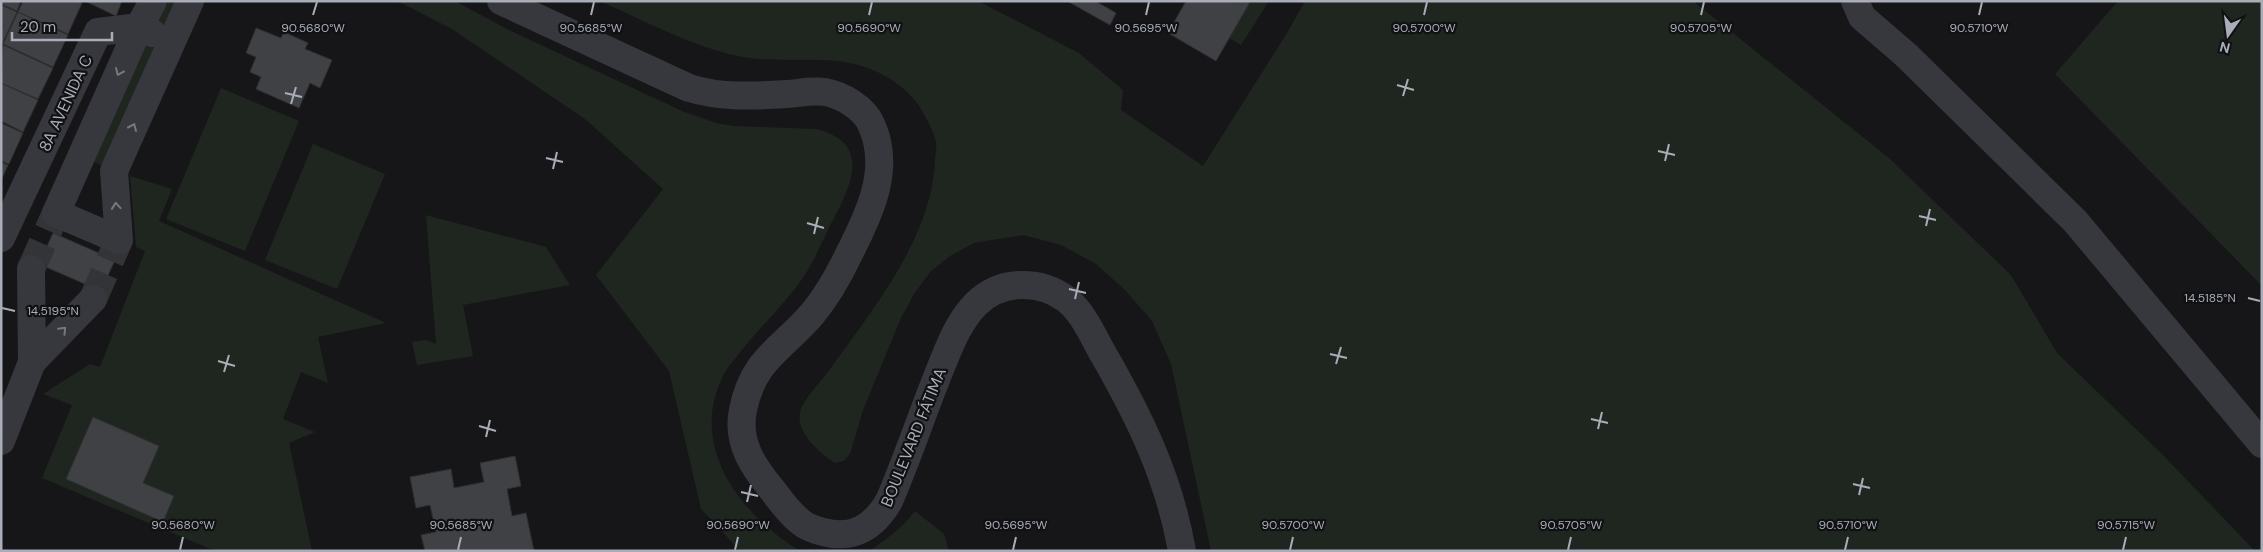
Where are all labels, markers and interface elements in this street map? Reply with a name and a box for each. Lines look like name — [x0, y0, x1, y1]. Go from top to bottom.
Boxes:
scale bar — [12, 10, 112, 42]
north arrow — [2203, 10, 2253, 60]
text: 20 m — [20, 17, 56, 37]
text: 90.5680°W — [281, 20, 345, 36]
text: 90.5685°W — [560, 20, 623, 36]
text: 90.5690°W — [837, 20, 901, 36]
text: 90.5695°W — [1115, 20, 1178, 36]
text: 90.5700°W — [1392, 20, 1456, 36]
text: 90.5705°W — [1670, 20, 1733, 36]
text: 90.5710°W — [1950, 20, 2009, 36]
text: N — [2218, 38, 2232, 58]
street label: 8A AVENIDA C — [34, 52, 97, 155]
one-way arrow — [115, 67, 125, 76]
one-way arrow — [127, 123, 138, 132]
one-way arrow — [111, 201, 122, 209]
text: 14.5185°N — [2184, 290, 2236, 306]
text: 14.5195°N — [27, 303, 79, 319]
one-way arrow — [57, 327, 66, 336]
street label: BOULEVARD FÁTIMA — [876, 364, 951, 510]
text: 90.5680°W — [151, 517, 215, 533]
text: 90.5685°W — [430, 517, 493, 533]
text: 90.5690°W — [706, 517, 770, 533]
text: 90.5695°W — [985, 517, 1048, 533]
text: 90.5700°W — [1261, 517, 1325, 533]
text: 90.5705°W — [1540, 517, 1603, 533]
text: 90.5710°W — [1819, 517, 1878, 533]
text: 90.5715°W — [2097, 517, 2155, 533]

